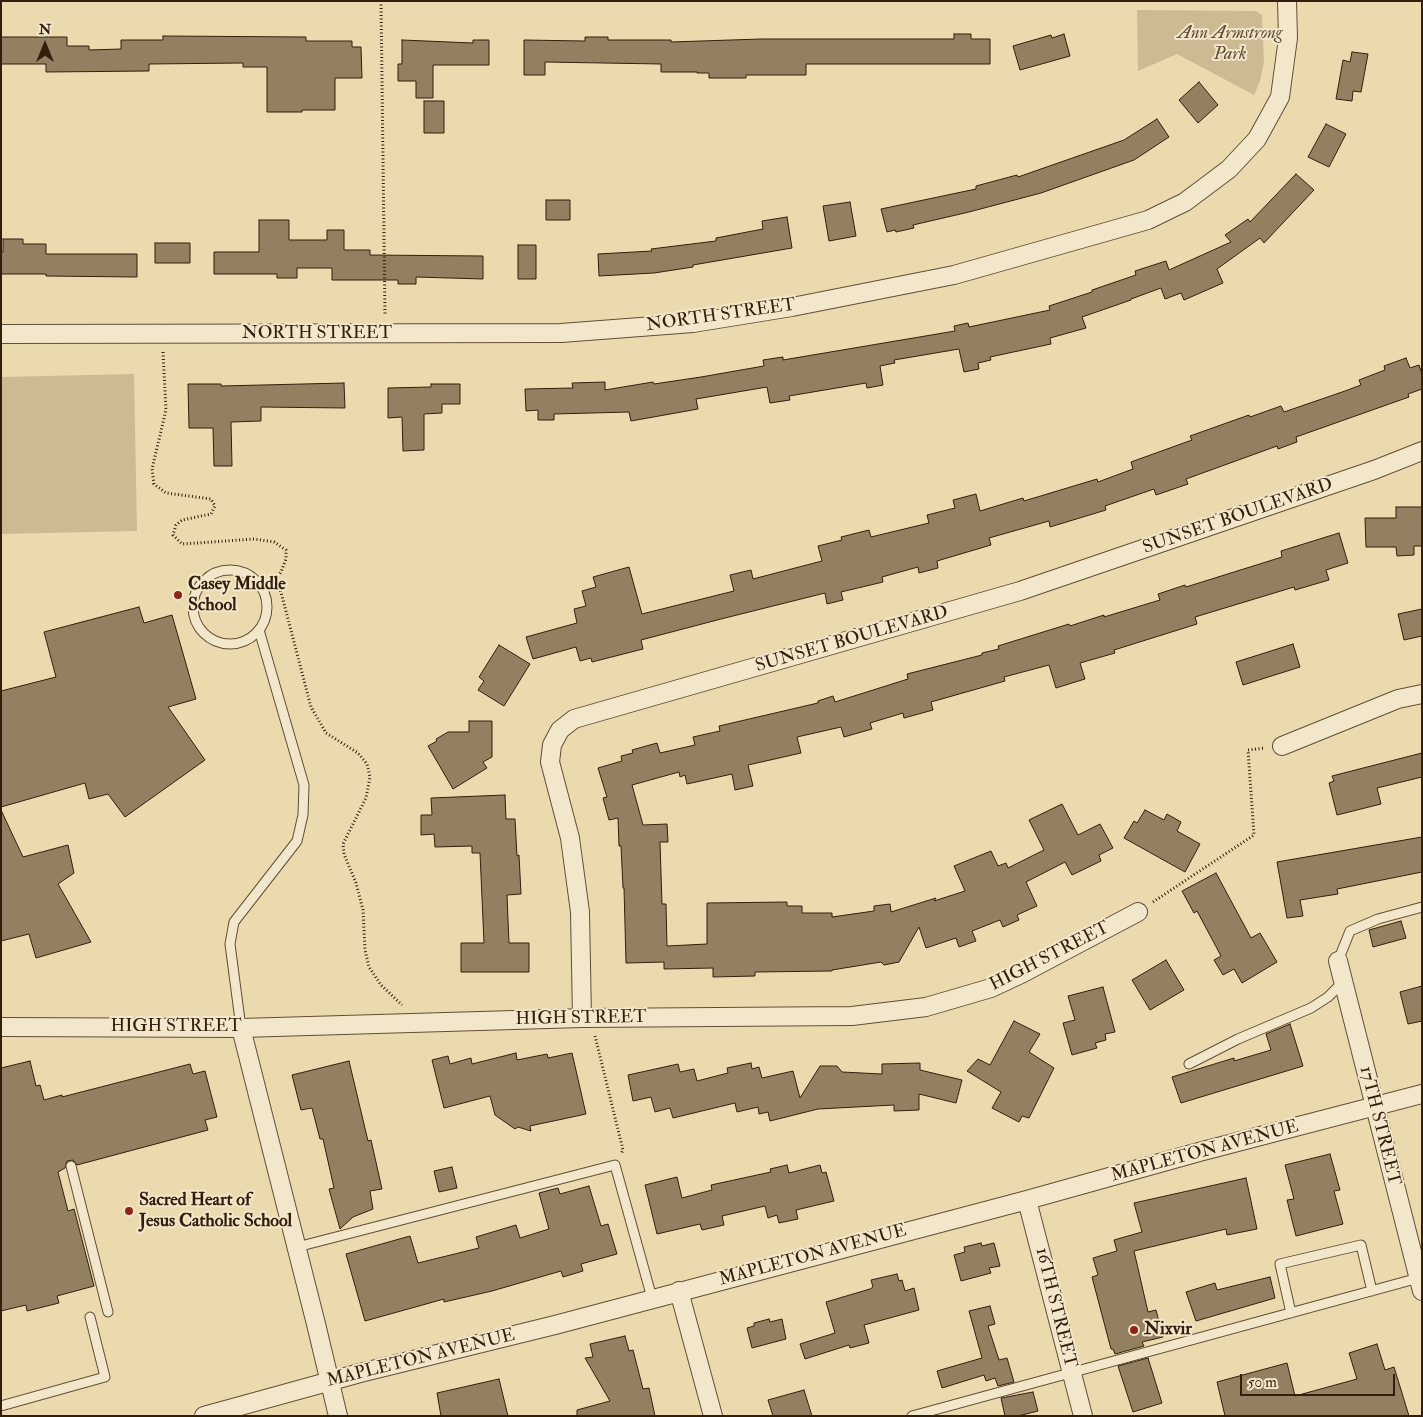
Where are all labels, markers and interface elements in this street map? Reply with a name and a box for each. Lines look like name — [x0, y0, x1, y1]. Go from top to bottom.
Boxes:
north arrow — [20, 20, 70, 70]
text: N — [39, 21, 51, 38]
park label: Ann Armstrong Park — [1177, 23, 1283, 66]
street label: NORTH STREET — [645, 295, 797, 337]
street label: NORTH STREET — [242, 323, 392, 345]
street label: SUNSET BOULEVARD — [1140, 474, 1336, 560]
place label: Casey Middle School — [188, 574, 286, 616]
marker: Casey Middle School — [172, 589, 184, 601]
street label: SUNSET BOULEVARD — [753, 602, 951, 678]
street label: HIGH STREET — [987, 918, 1113, 996]
street label: HIGH STREET — [515, 1007, 647, 1031]
street label: HIGH STREET — [110, 1016, 242, 1038]
street label: 17TH STREET — [1354, 1064, 1404, 1188]
street label: MAPLETON AVENUE — [1109, 1117, 1301, 1187]
place label: Sacred Heart of Jesus Catholic School — [139, 1190, 292, 1232]
marker: Sacred Heart of Jesus Catholic School — [123, 1205, 135, 1217]
street label: MAPLETON AVENUE — [717, 1221, 909, 1291]
street label: 16TH STREET — [1030, 1246, 1080, 1370]
place label: Nixvir — [1144, 1319, 1192, 1341]
marker: Nixvir — [1128, 1324, 1140, 1336]
street label: MAPLETON AVENUE — [325, 1325, 517, 1393]
scale bar — [1243, 1364, 1398, 1396]
text: 50 m — [1248, 1373, 1277, 1392]

